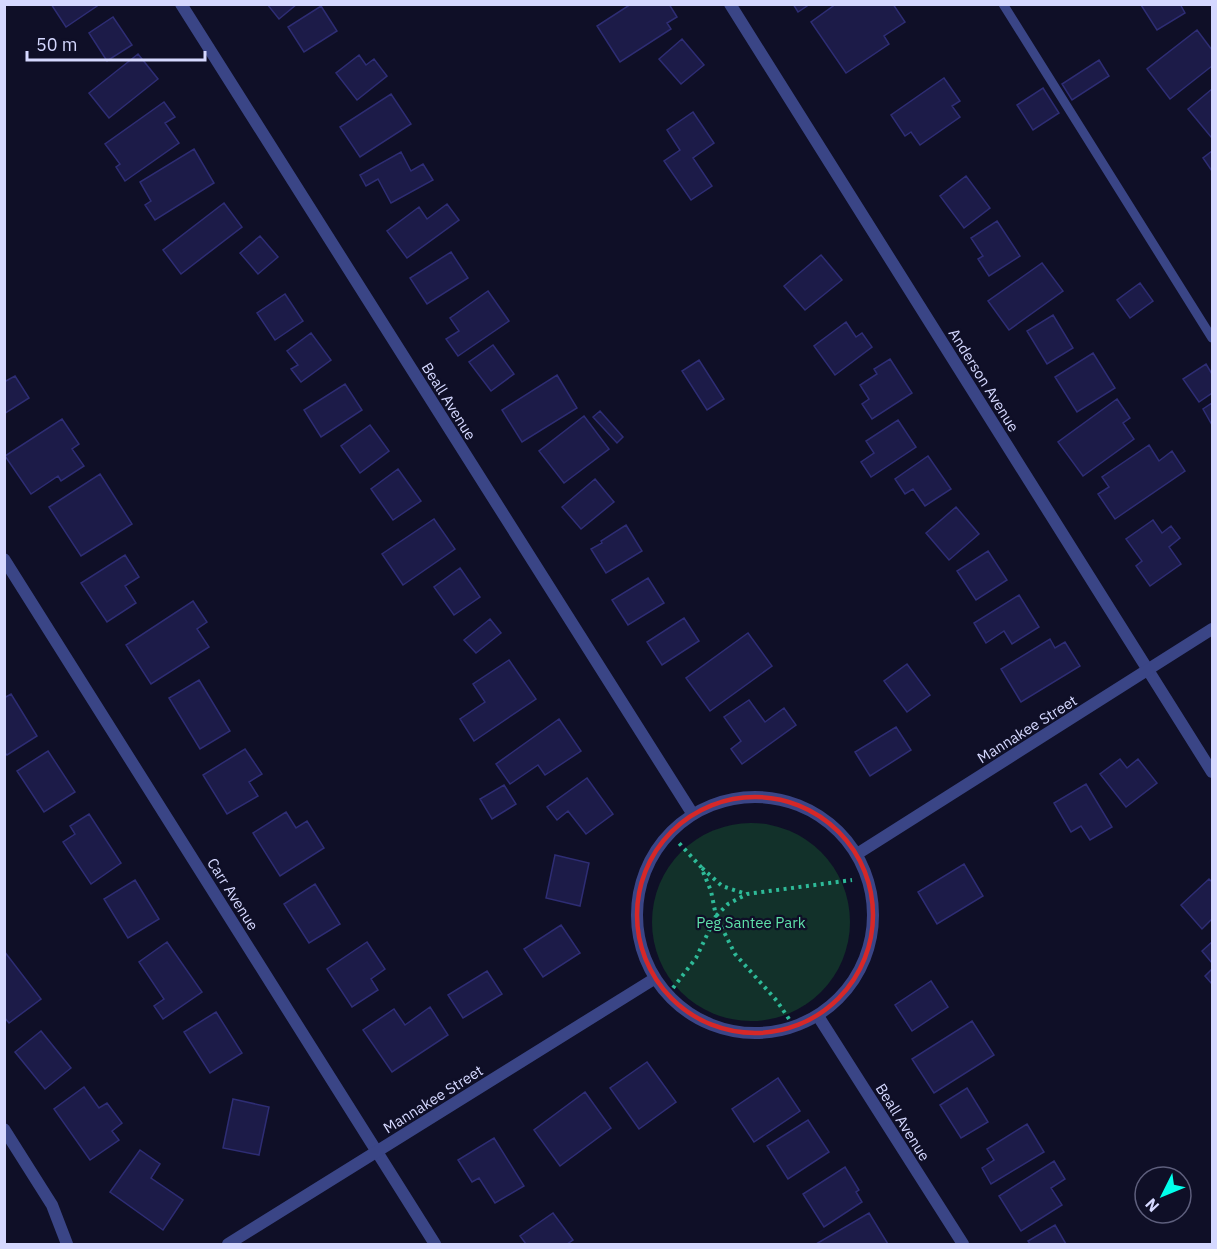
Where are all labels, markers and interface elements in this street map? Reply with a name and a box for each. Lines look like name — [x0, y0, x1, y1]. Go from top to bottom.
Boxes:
scale bar — [27, 24, 206, 62]
text: 50 m — [36, 33, 78, 56]
street label: Anderson Avenue — [945, 325, 1023, 435]
street label: Beall Avenue — [418, 359, 480, 443]
street label: Mannakee Street — [974, 691, 1080, 767]
street label: Carr Avenue — [203, 854, 263, 934]
park label: Peg Santee Park — [696, 913, 806, 932]
street label: Mannakee Street — [380, 1061, 486, 1137]
street label: Beall Avenue — [872, 1080, 934, 1164]
north arrow — [1133, 1165, 1193, 1225]
text: N — [1141, 1194, 1163, 1216]

